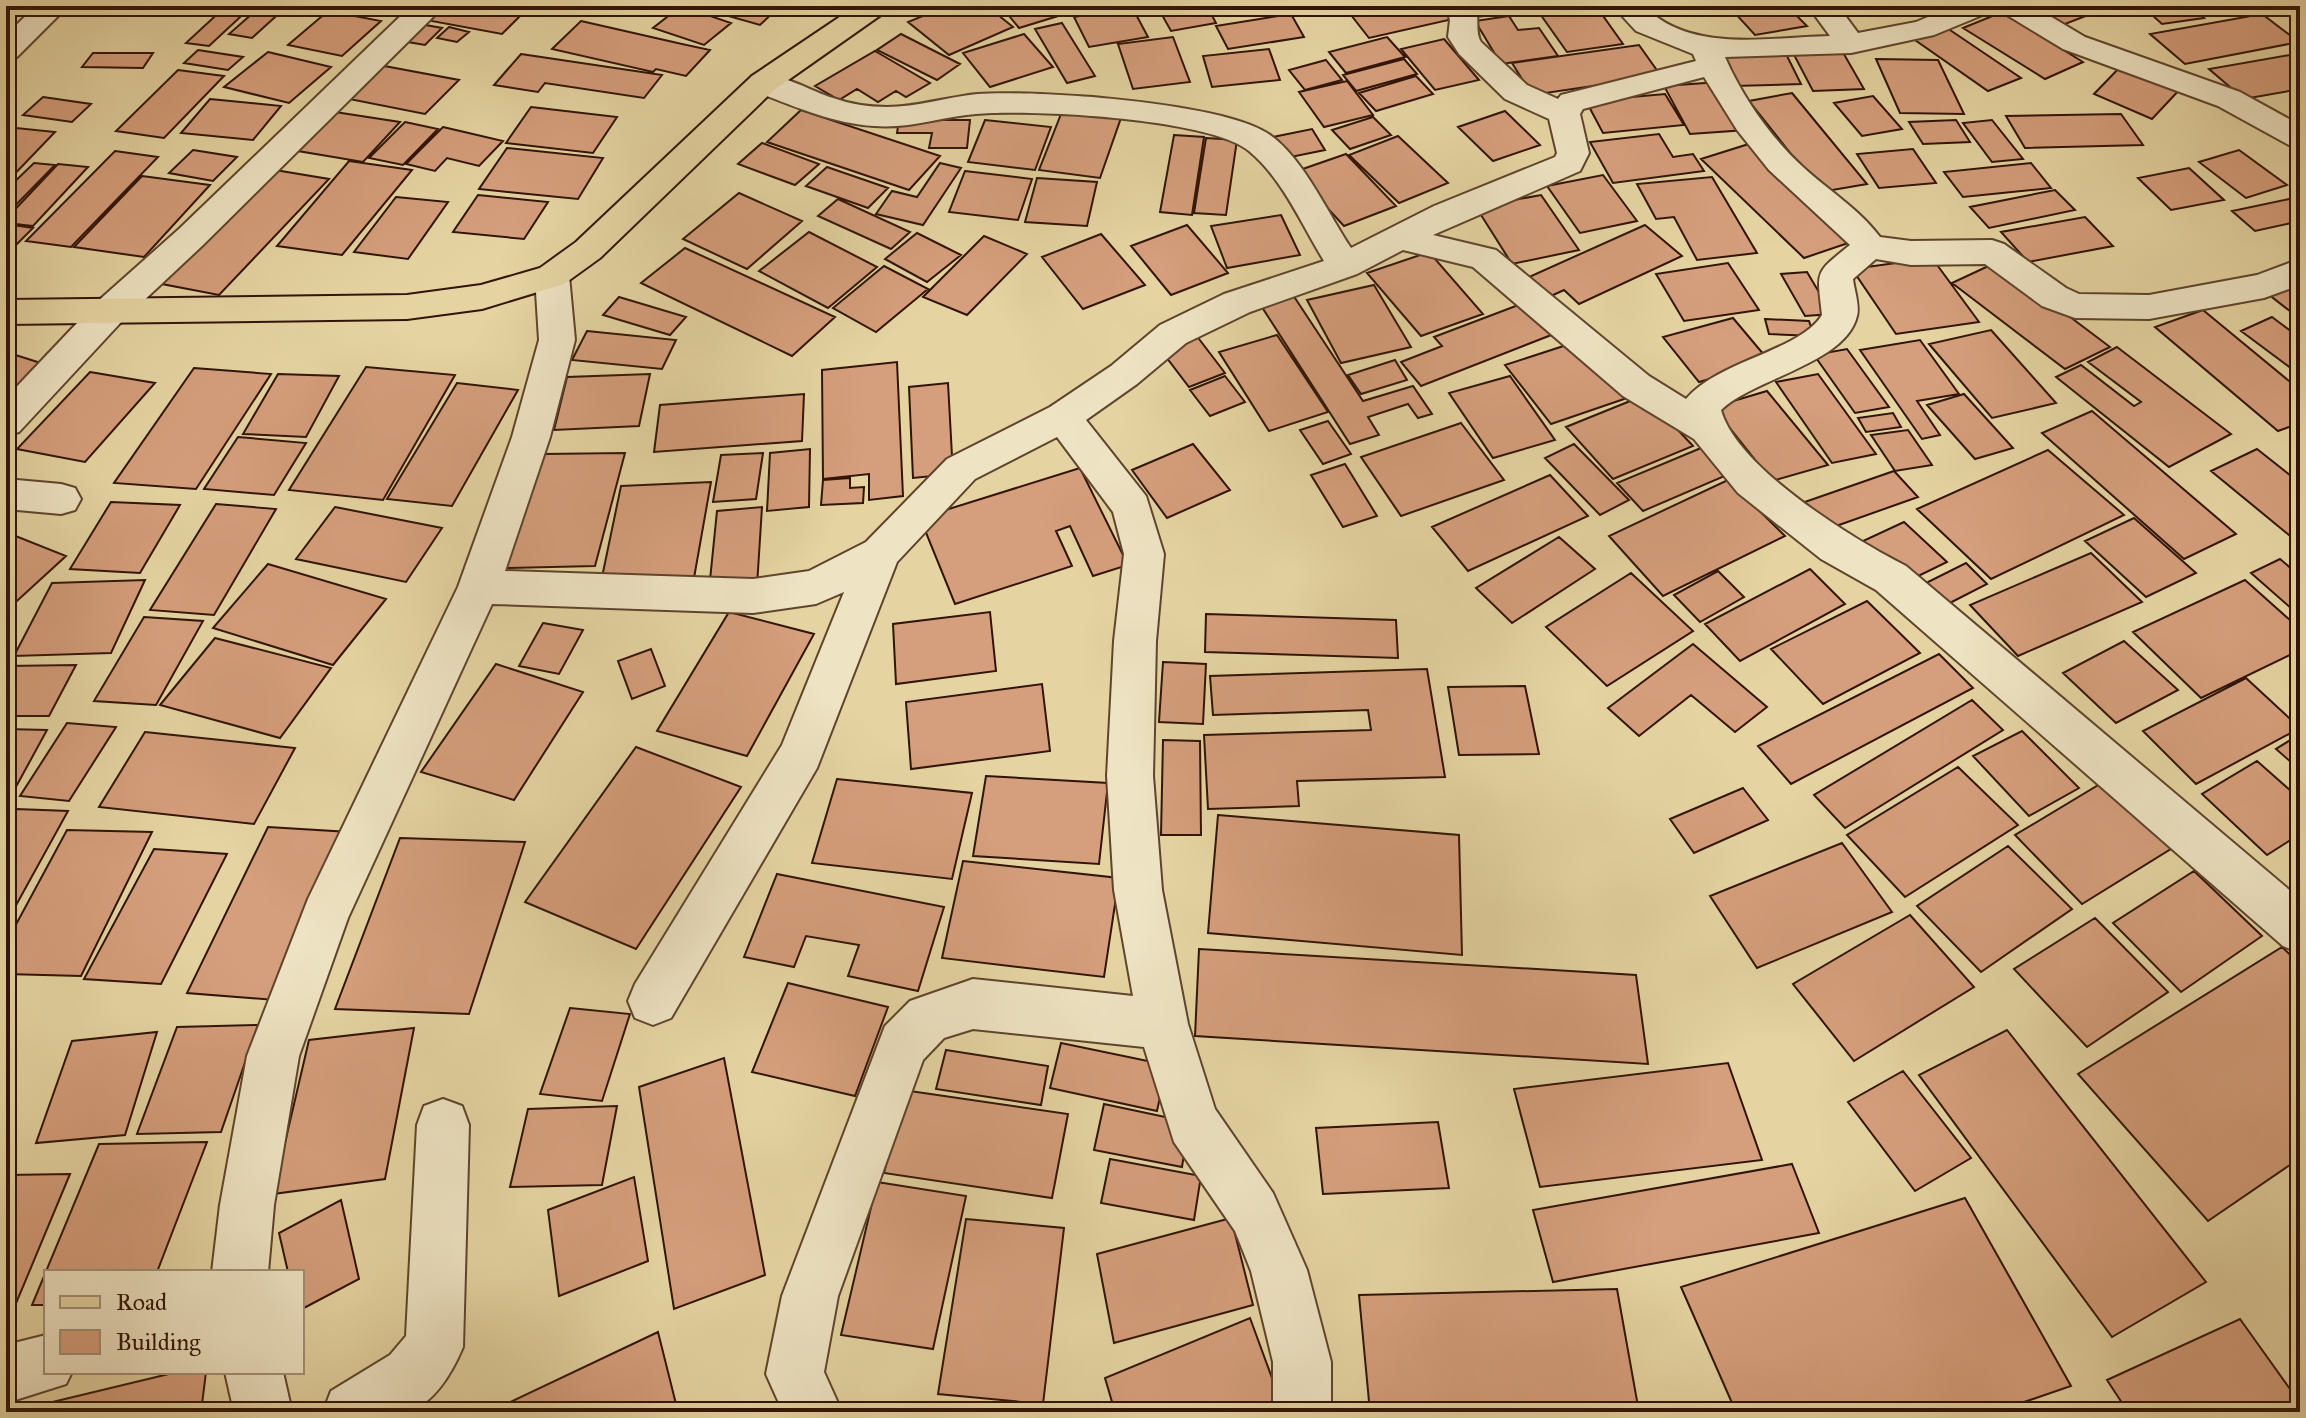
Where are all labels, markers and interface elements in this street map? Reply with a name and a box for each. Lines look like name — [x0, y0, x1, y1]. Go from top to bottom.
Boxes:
legend — [44, 1270, 304, 1374]
text: Road — [116, 1287, 167, 1317]
text: Building — [116, 1327, 201, 1357]

